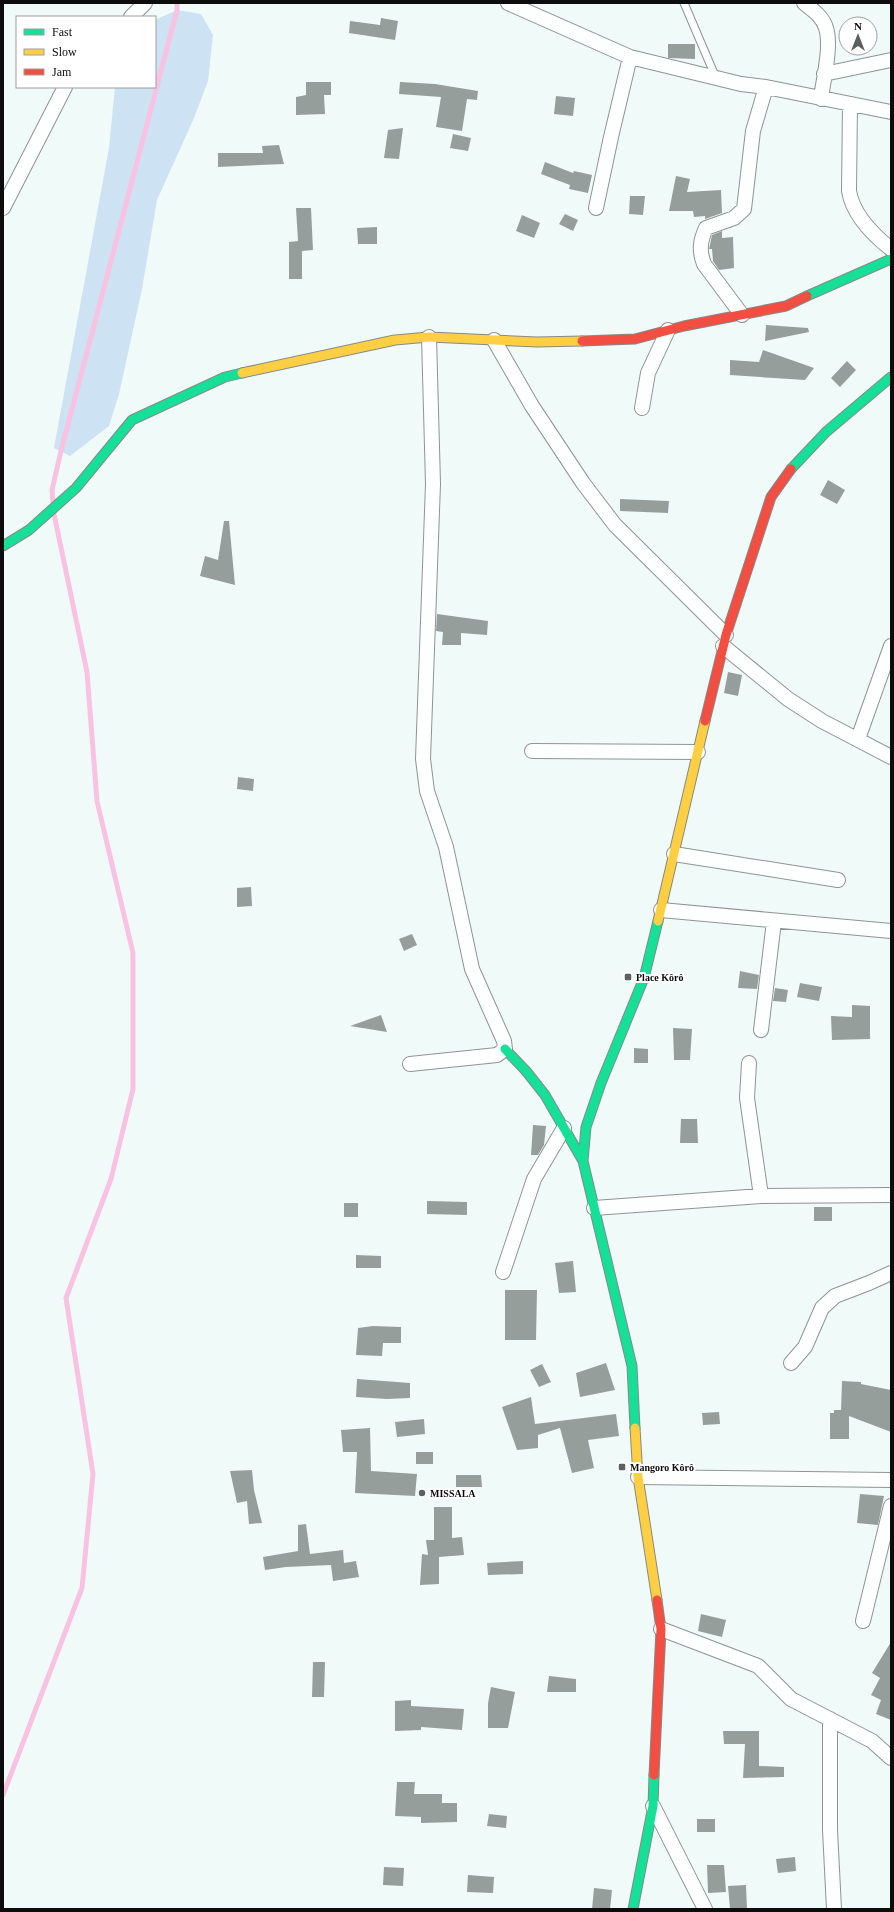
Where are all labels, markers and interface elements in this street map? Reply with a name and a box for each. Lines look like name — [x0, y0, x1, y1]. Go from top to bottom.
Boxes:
legend — [16, 16, 156, 88]
north arrow — [838, 16, 878, 56]
text: N — [854, 20, 862, 32]
text: Fast — [52, 25, 73, 39]
text: Slow — [52, 45, 77, 59]
text: Jam — [52, 65, 72, 79]
marker: Place Kôrô — [623, 972, 633, 982]
place label: Place Kôrô — [636, 972, 683, 983]
marker: Mangoro Kôrô — [617, 1462, 627, 1472]
place label: Mangoro Kôrô — [630, 1462, 694, 1473]
marker: MISSALA — [417, 1488, 427, 1498]
place label: MISSALA — [430, 1488, 476, 1499]

